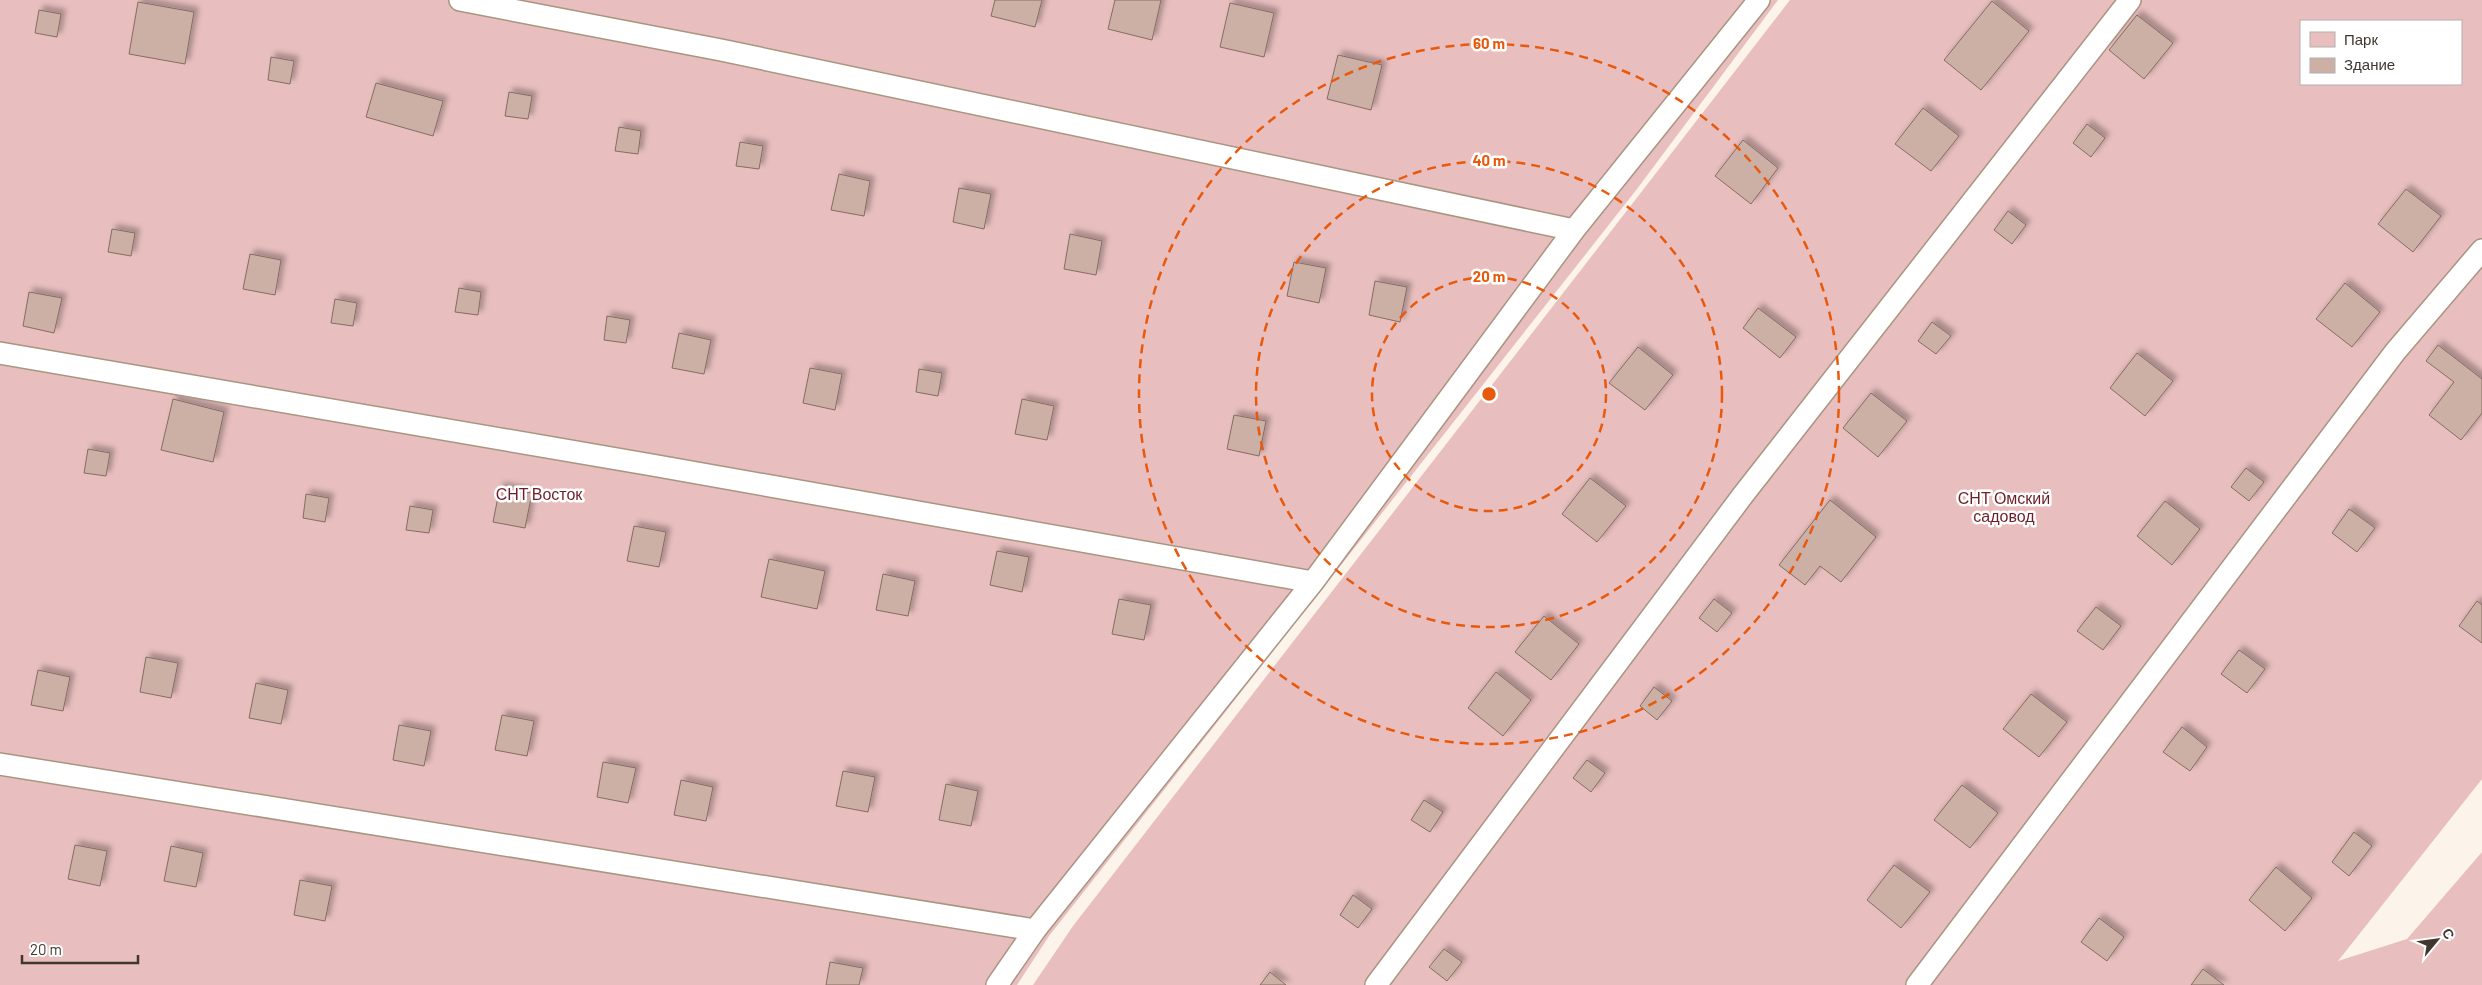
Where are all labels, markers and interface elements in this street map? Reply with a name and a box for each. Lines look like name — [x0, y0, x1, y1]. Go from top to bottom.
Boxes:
legend — [2300, 20, 2462, 85]
text: Парк — [2344, 30, 2378, 48]
text: 60 m — [1473, 34, 1505, 52]
text: Здание — [2344, 55, 2395, 73]
text: 40 m — [1472, 151, 1506, 169]
text: 20 m — [1473, 267, 1505, 285]
centre of rings — [1480, 385, 1498, 403]
park label: СНТ Восток — [496, 484, 583, 503]
park label: СНТ Омский садовод — [1958, 488, 2050, 525]
north arrow — [2412, 915, 2462, 965]
text: С — [2439, 925, 2459, 942]
scale bar — [22, 932, 139, 964]
text: 20 m — [30, 940, 62, 958]

